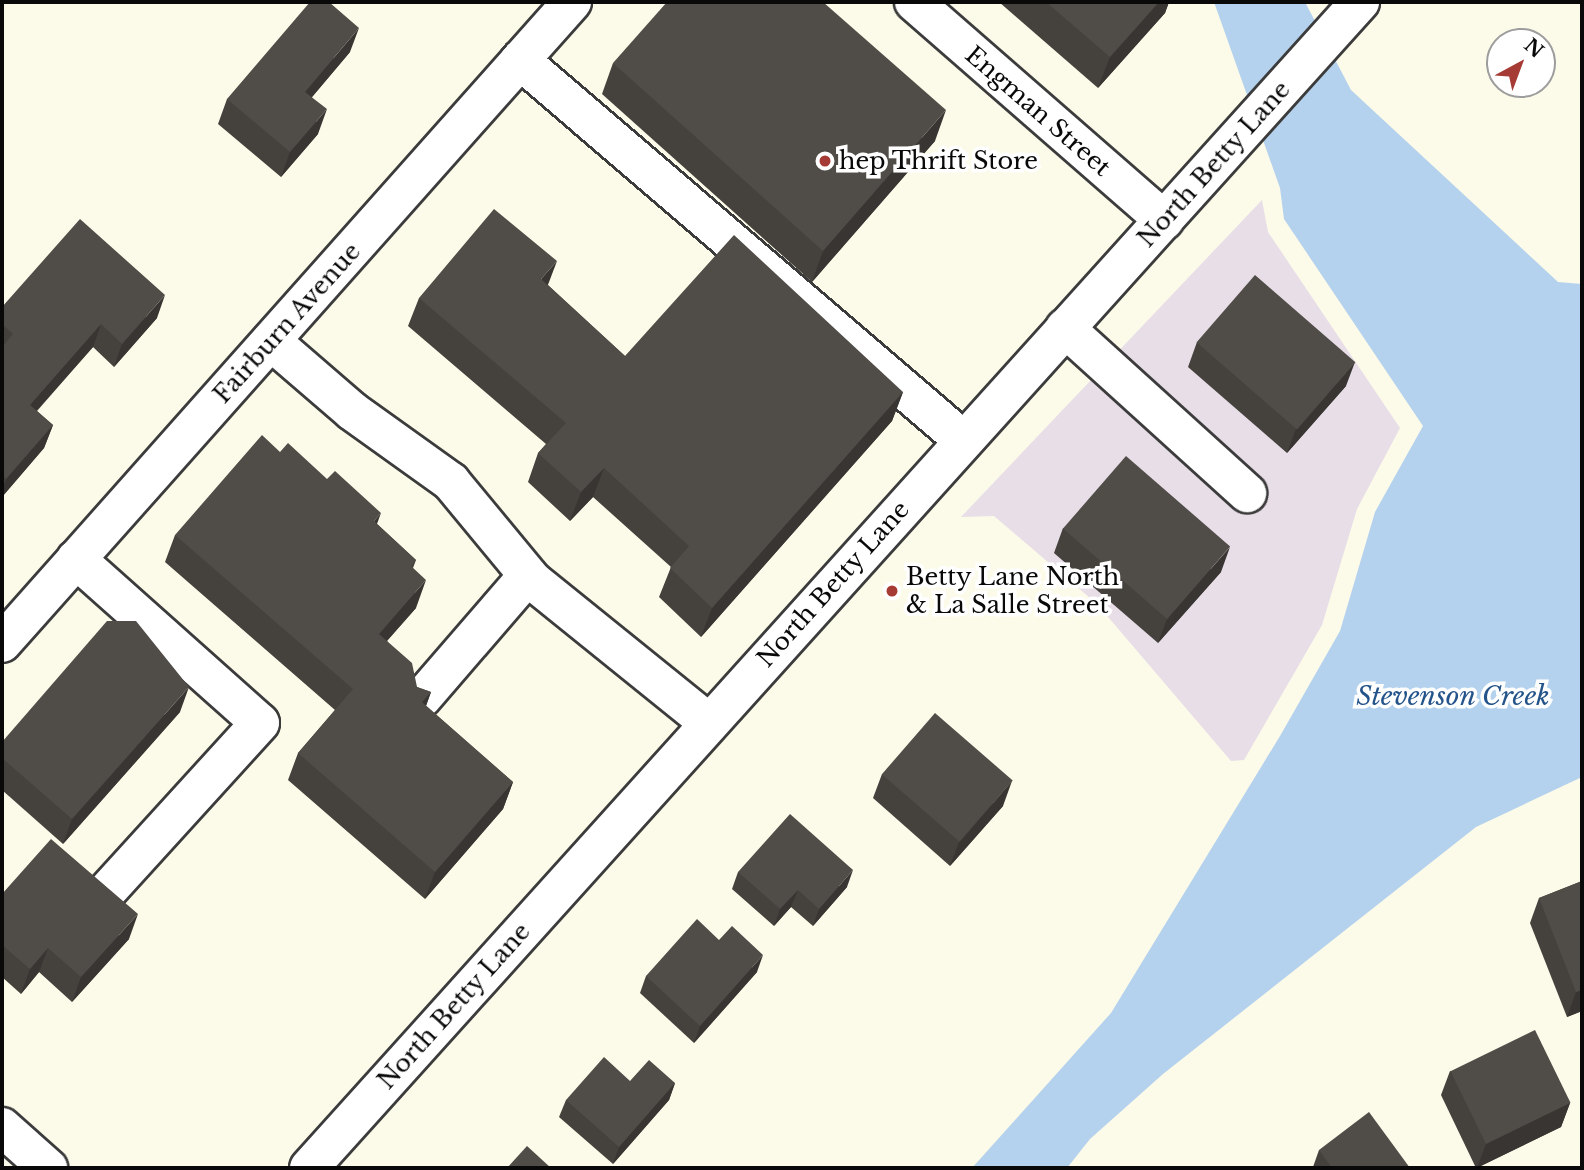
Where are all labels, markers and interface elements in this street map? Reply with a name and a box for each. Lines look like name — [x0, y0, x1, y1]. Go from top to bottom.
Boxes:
north arrow — [1486, 28, 1556, 98]
text: N — [1520, 34, 1548, 63]
street label: Engman Street — [959, 40, 1117, 182]
street label: North Betty Lane — [1132, 75, 1296, 253]
place label: hep Thrift Store — [839, 147, 1039, 175]
marker: hep Thrift Store — [817, 153, 833, 169]
street label: Fairburn Avenue — [207, 237, 367, 409]
street label: North Betty Lane — [751, 495, 915, 673]
place label: Betty Lane North & La Salle Street — [906, 563, 1120, 619]
marker: Betty Lane North & La Salle Street — [884, 583, 900, 599]
water label: Stevenson Creek — [1356, 681, 1550, 713]
street label: North Betty Lane — [372, 917, 536, 1095]

